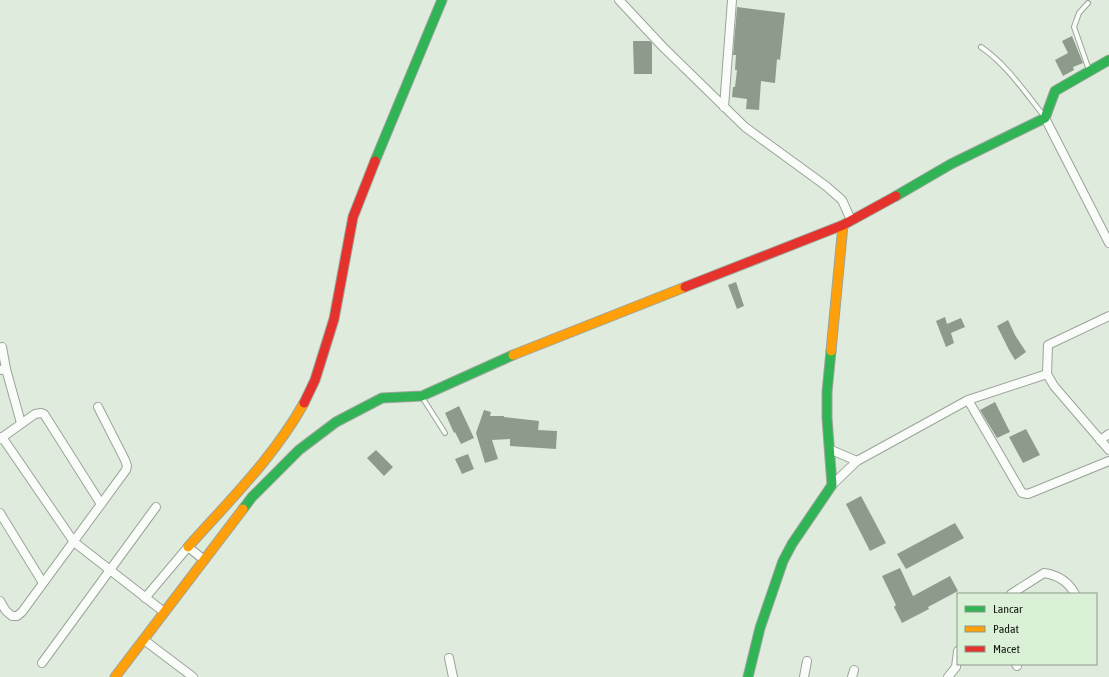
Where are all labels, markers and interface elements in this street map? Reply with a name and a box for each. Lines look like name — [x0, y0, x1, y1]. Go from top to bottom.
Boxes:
legend — [957, 593, 1097, 665]
text: Lancar — [993, 602, 1023, 616]
text: Padat — [993, 622, 1019, 636]
text: Macet — [993, 642, 1021, 656]

